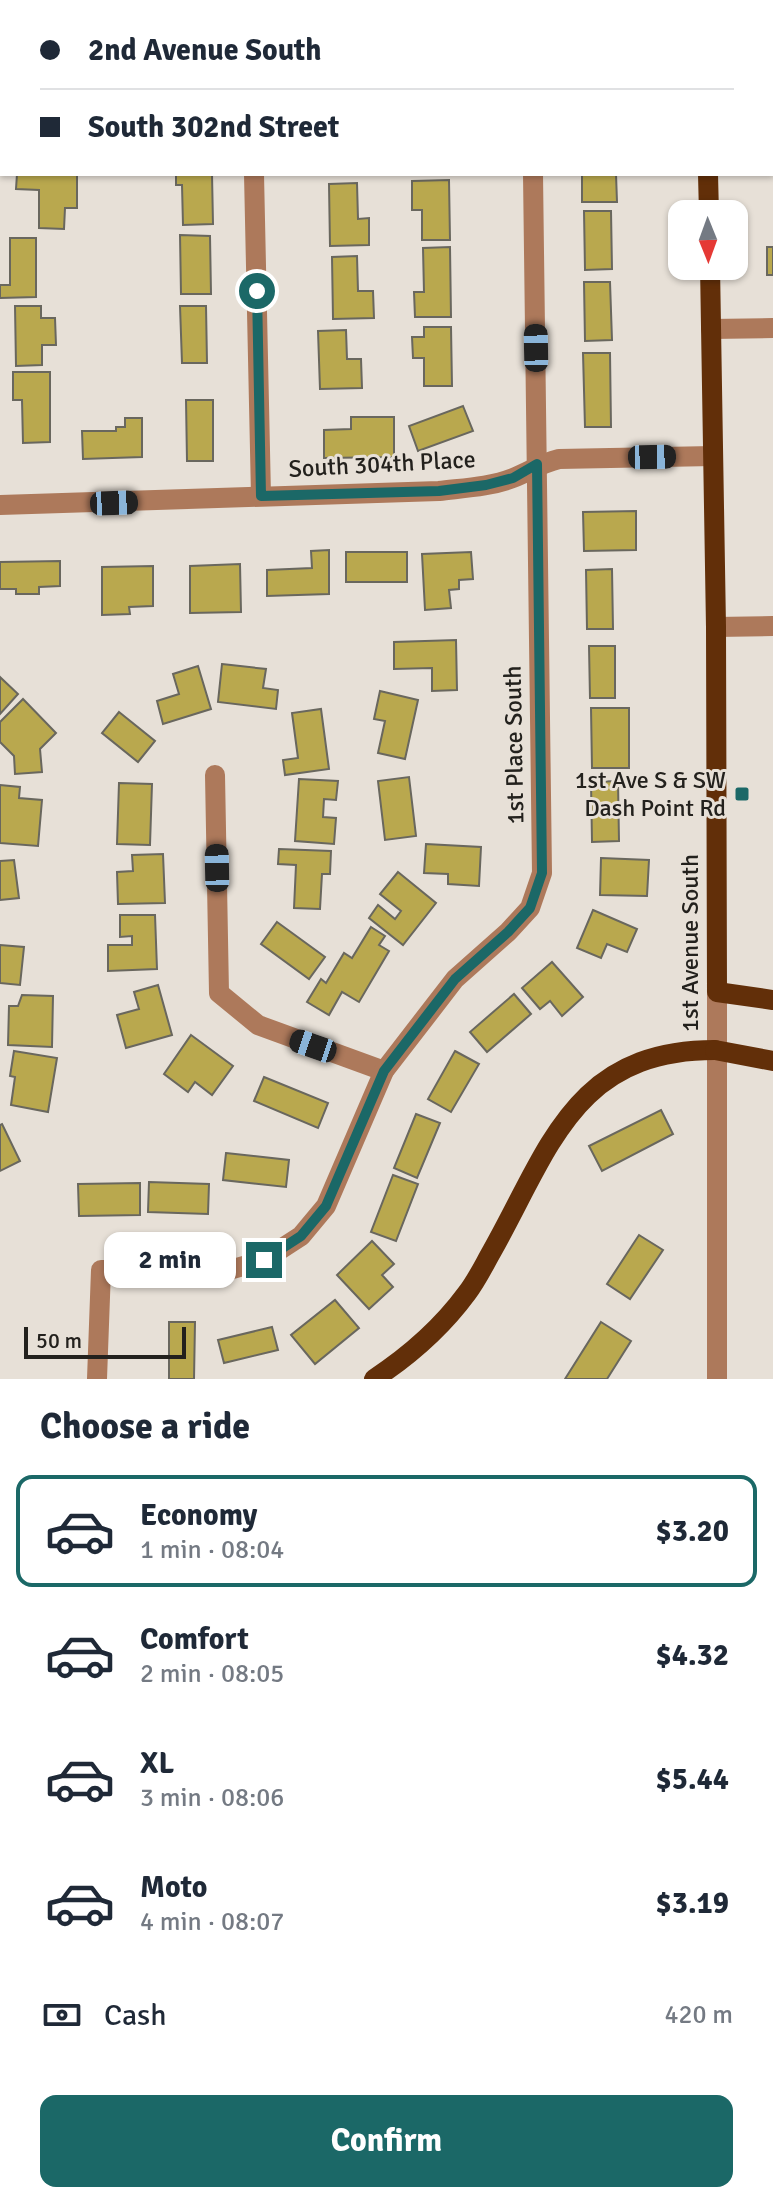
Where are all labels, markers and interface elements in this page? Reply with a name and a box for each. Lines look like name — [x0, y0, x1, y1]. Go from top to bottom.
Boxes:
text: 2nd Avenue South — [88, 32, 322, 69]
text: South 302nd Street — [88, 109, 339, 146]
north arrow — [668, 200, 748, 280]
map controls — [668, 200, 748, 280]
route start — [239, 273, 275, 309]
car — [524, 324, 548, 372]
street label: South 304th Place — [288, 444, 476, 484]
car — [628, 445, 676, 469]
car — [90, 490, 138, 516]
street label: 1st Place South — [498, 665, 530, 825]
place label: 1st Ave S & SW Dash Point Rd — [575, 765, 726, 823]
marker: 1st Ave S & SW Dash Point Rd — [733, 785, 751, 803]
car — [205, 844, 229, 892]
street label: 1st Avenue South — [675, 854, 705, 1032]
car — [286, 1027, 340, 1065]
callout: 2 min — [104, 1232, 236, 1288]
route end — [246, 1242, 282, 1278]
text: 2 min — [139, 1244, 201, 1276]
scale bar — [24, 1323, 186, 1359]
text: 50 m — [36, 1327, 82, 1354]
text: Choose a ride — [40, 1404, 250, 1449]
icon: car — [44, 1495, 116, 1567]
text: Economy — [140, 1497, 257, 1534]
text: $3.20 — [656, 1513, 729, 1550]
text: 1 min · 08:04 — [140, 1534, 284, 1566]
icon: car — [44, 1619, 116, 1691]
text: Comfort — [140, 1621, 249, 1658]
text: $4.32 — [656, 1637, 729, 1674]
text: 2 min · 08:05 — [140, 1658, 284, 1690]
icon: car — [44, 1743, 116, 1815]
text: XL — [140, 1745, 174, 1782]
text: $5.44 — [656, 1761, 729, 1798]
text: 3 min · 08:06 — [140, 1782, 284, 1814]
icon: car — [44, 1867, 116, 1939]
text: Moto — [140, 1869, 207, 1906]
text: $3.19 — [656, 1885, 729, 1922]
text: 4 min · 08:07 — [140, 1906, 284, 1938]
icon: cash — [40, 1993, 84, 2037]
text: Cash — [104, 1997, 167, 2034]
text: 420 m — [664, 1999, 733, 2031]
button: Confirm — [40, 2095, 733, 2187]

